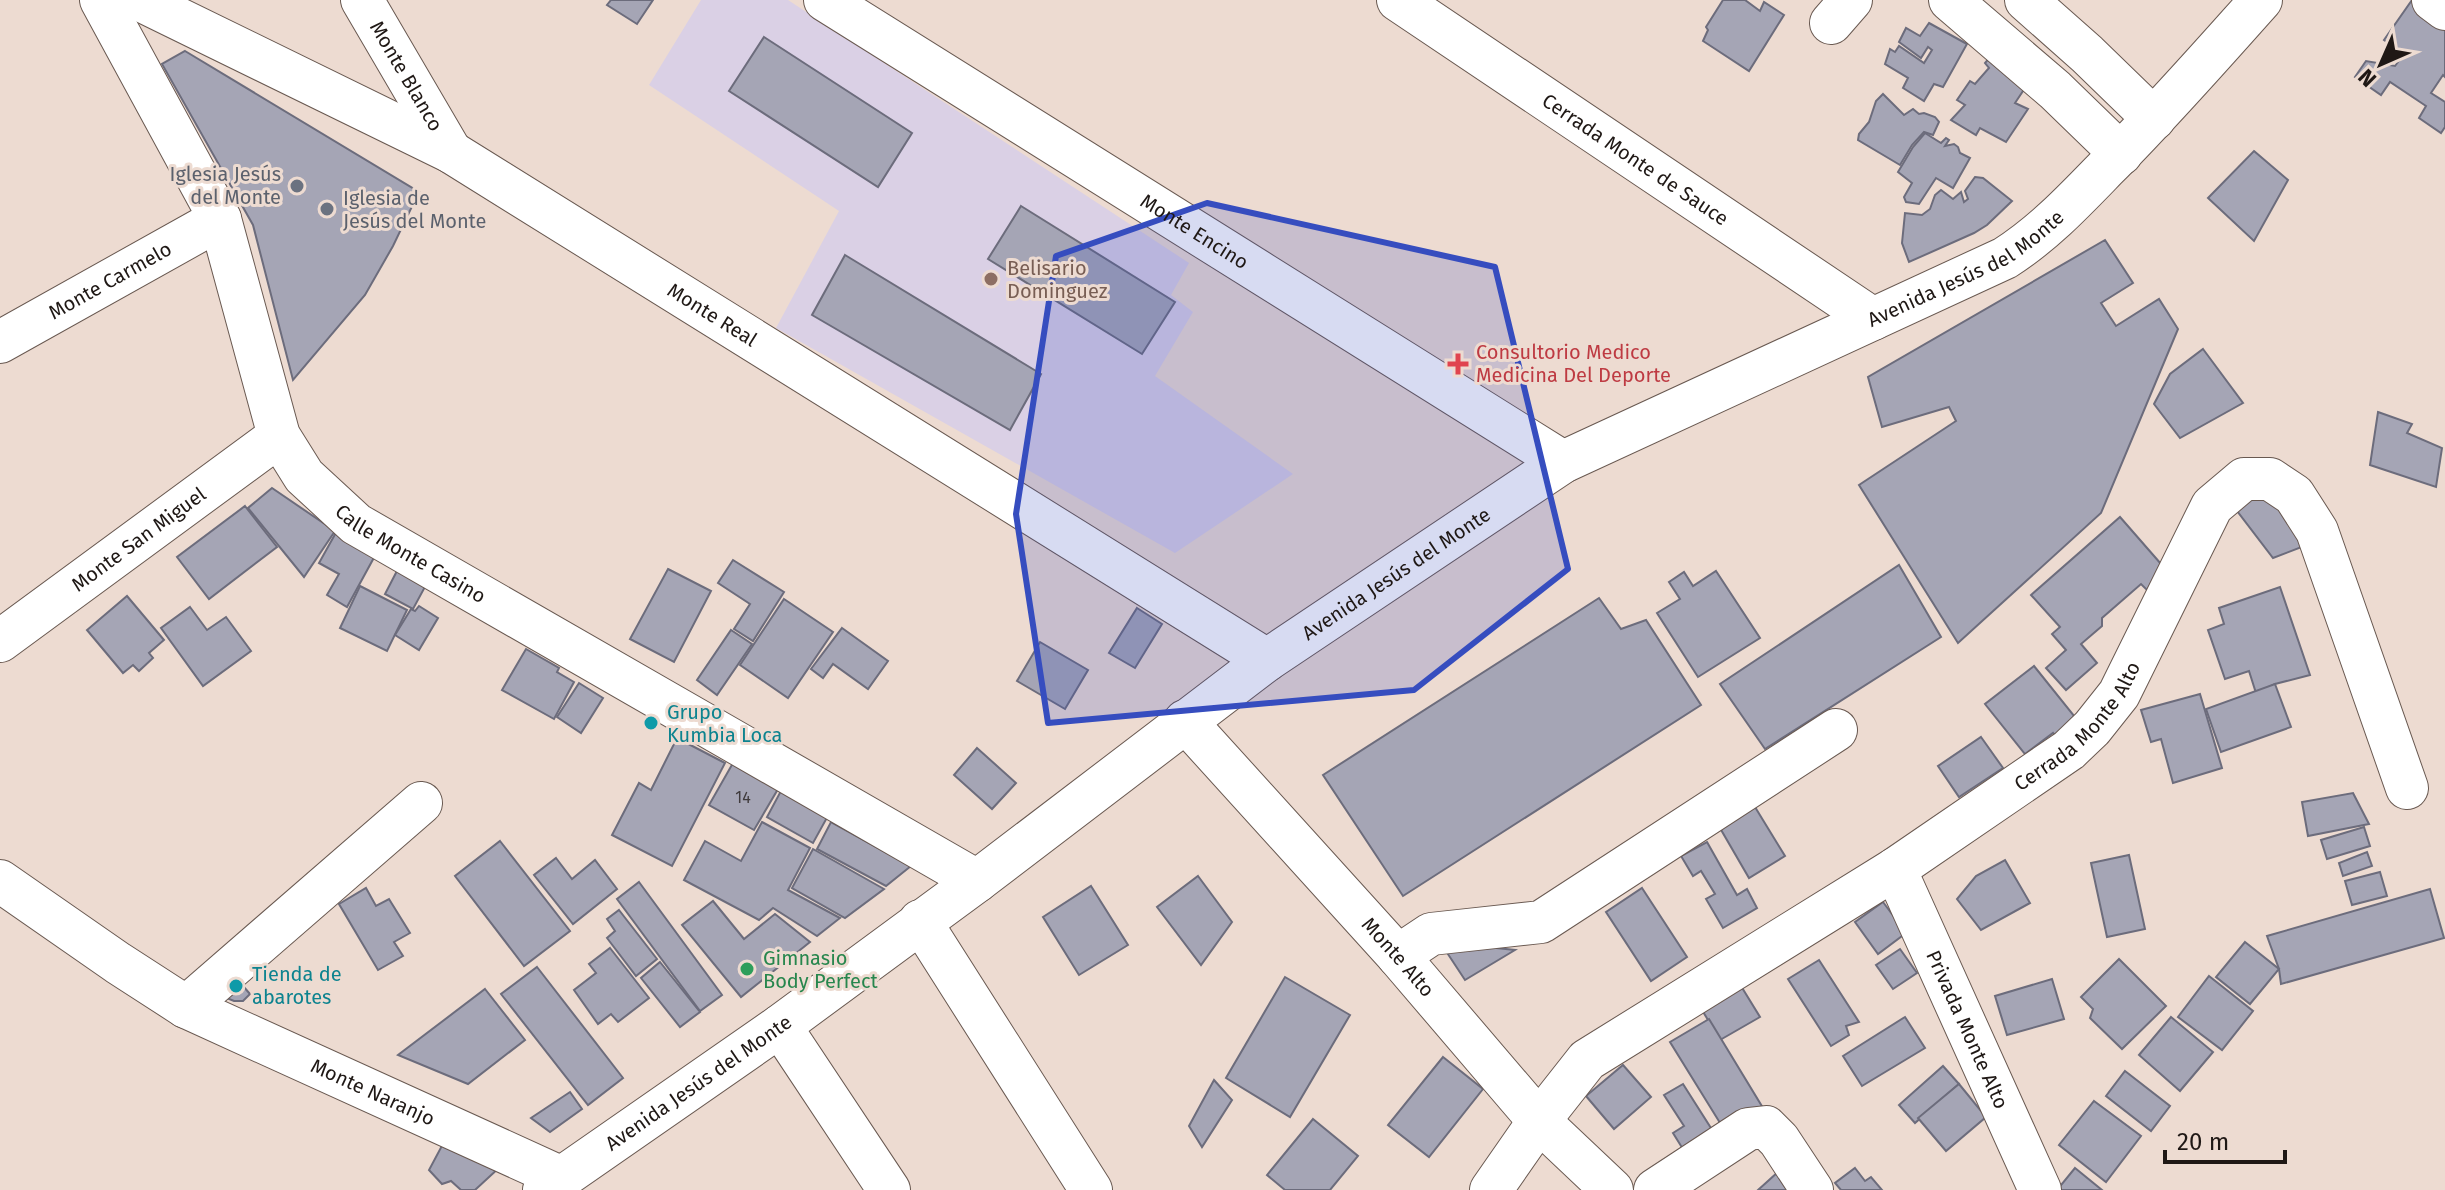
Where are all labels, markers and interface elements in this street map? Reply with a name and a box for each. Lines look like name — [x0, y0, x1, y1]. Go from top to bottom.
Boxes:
street label: Monte Blanco — [365, 17, 448, 135]
north arrow — [2341, 24, 2421, 104]
text: N — [2353, 63, 2382, 92]
street label: Cerrada Monte de Sauce — [1538, 88, 1733, 231]
place label: Iglesia Jesús del Monte — [170, 162, 281, 209]
marker: Iglesia Jesús del Monte — [288, 177, 306, 195]
place label: Iglesia de Jesús del Monte — [343, 186, 486, 233]
street label: Monte Encino — [1136, 189, 1253, 274]
marker: Iglesia de Jesús del Monte — [318, 200, 336, 218]
street label: Avenida Jesús del Monte — [1864, 205, 2069, 332]
street label: Monte Carmelo — [44, 237, 176, 324]
place label: Belisario Dominguez — [1007, 256, 1108, 303]
marker: Belisario Dominguez — [982, 270, 1000, 288]
street label: Monte Real — [663, 278, 762, 352]
place label: Consultorio Medico Medicina Del Deporte — [1476, 340, 1671, 387]
marker: Consultorio Medico Medicina Del Deporte — [1447, 353, 1469, 375]
street label: Monte San Miguel — [67, 482, 211, 596]
street label: Calle Monte Casino — [330, 499, 490, 608]
street label: Avenida Jesús del Monte — [1298, 502, 1495, 645]
street label: Cerrada Monte Alto — [2010, 658, 2145, 796]
place label: Grupo Kumbia Loca — [667, 700, 782, 747]
marker: Grupo Kumbia Loca — [642, 714, 660, 732]
house number: 14 — [735, 788, 751, 807]
street label: Monte Alto — [1357, 912, 1440, 1002]
place label: Gimnasio Body Perfect — [763, 946, 879, 993]
street label: Privada Monte Alto — [1921, 946, 2014, 1112]
marker: Gimnasio Body Perfect — [738, 960, 756, 978]
place label: Tienda de abarotes — [252, 962, 342, 1009]
marker: Tienda de abarotes — [227, 977, 245, 995]
street label: Avenida Jesús del Monte — [601, 1010, 796, 1156]
street label: Monte Naranjo — [307, 1053, 439, 1131]
scale bar — [2165, 1114, 2285, 1164]
text: 20 m — [2177, 1128, 2229, 1156]

